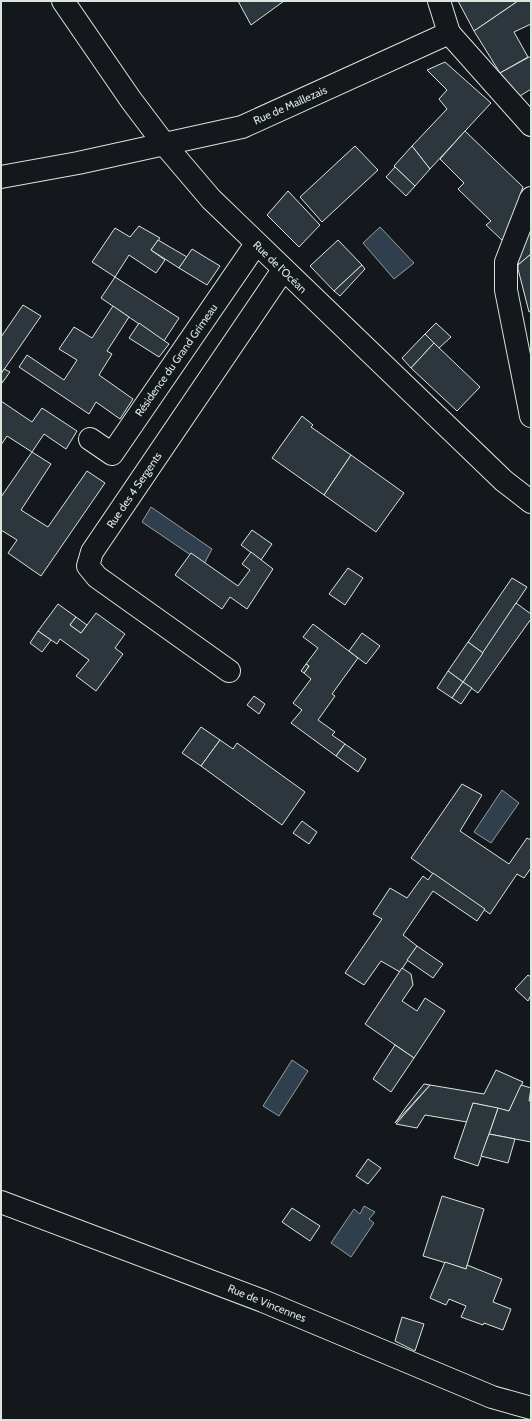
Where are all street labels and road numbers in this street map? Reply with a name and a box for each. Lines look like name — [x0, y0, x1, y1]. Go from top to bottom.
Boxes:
street label: Rue de Maillezais — [251, 82, 329, 127]
street label: Rue de l'Océan — [250, 238, 310, 296]
street label: Résidence du Grand Grimeau — [132, 301, 220, 419]
street label: Rue des 4 Sergents — [103, 449, 165, 531]
street label: Rue de Vincennes — [226, 1281, 309, 1325]

